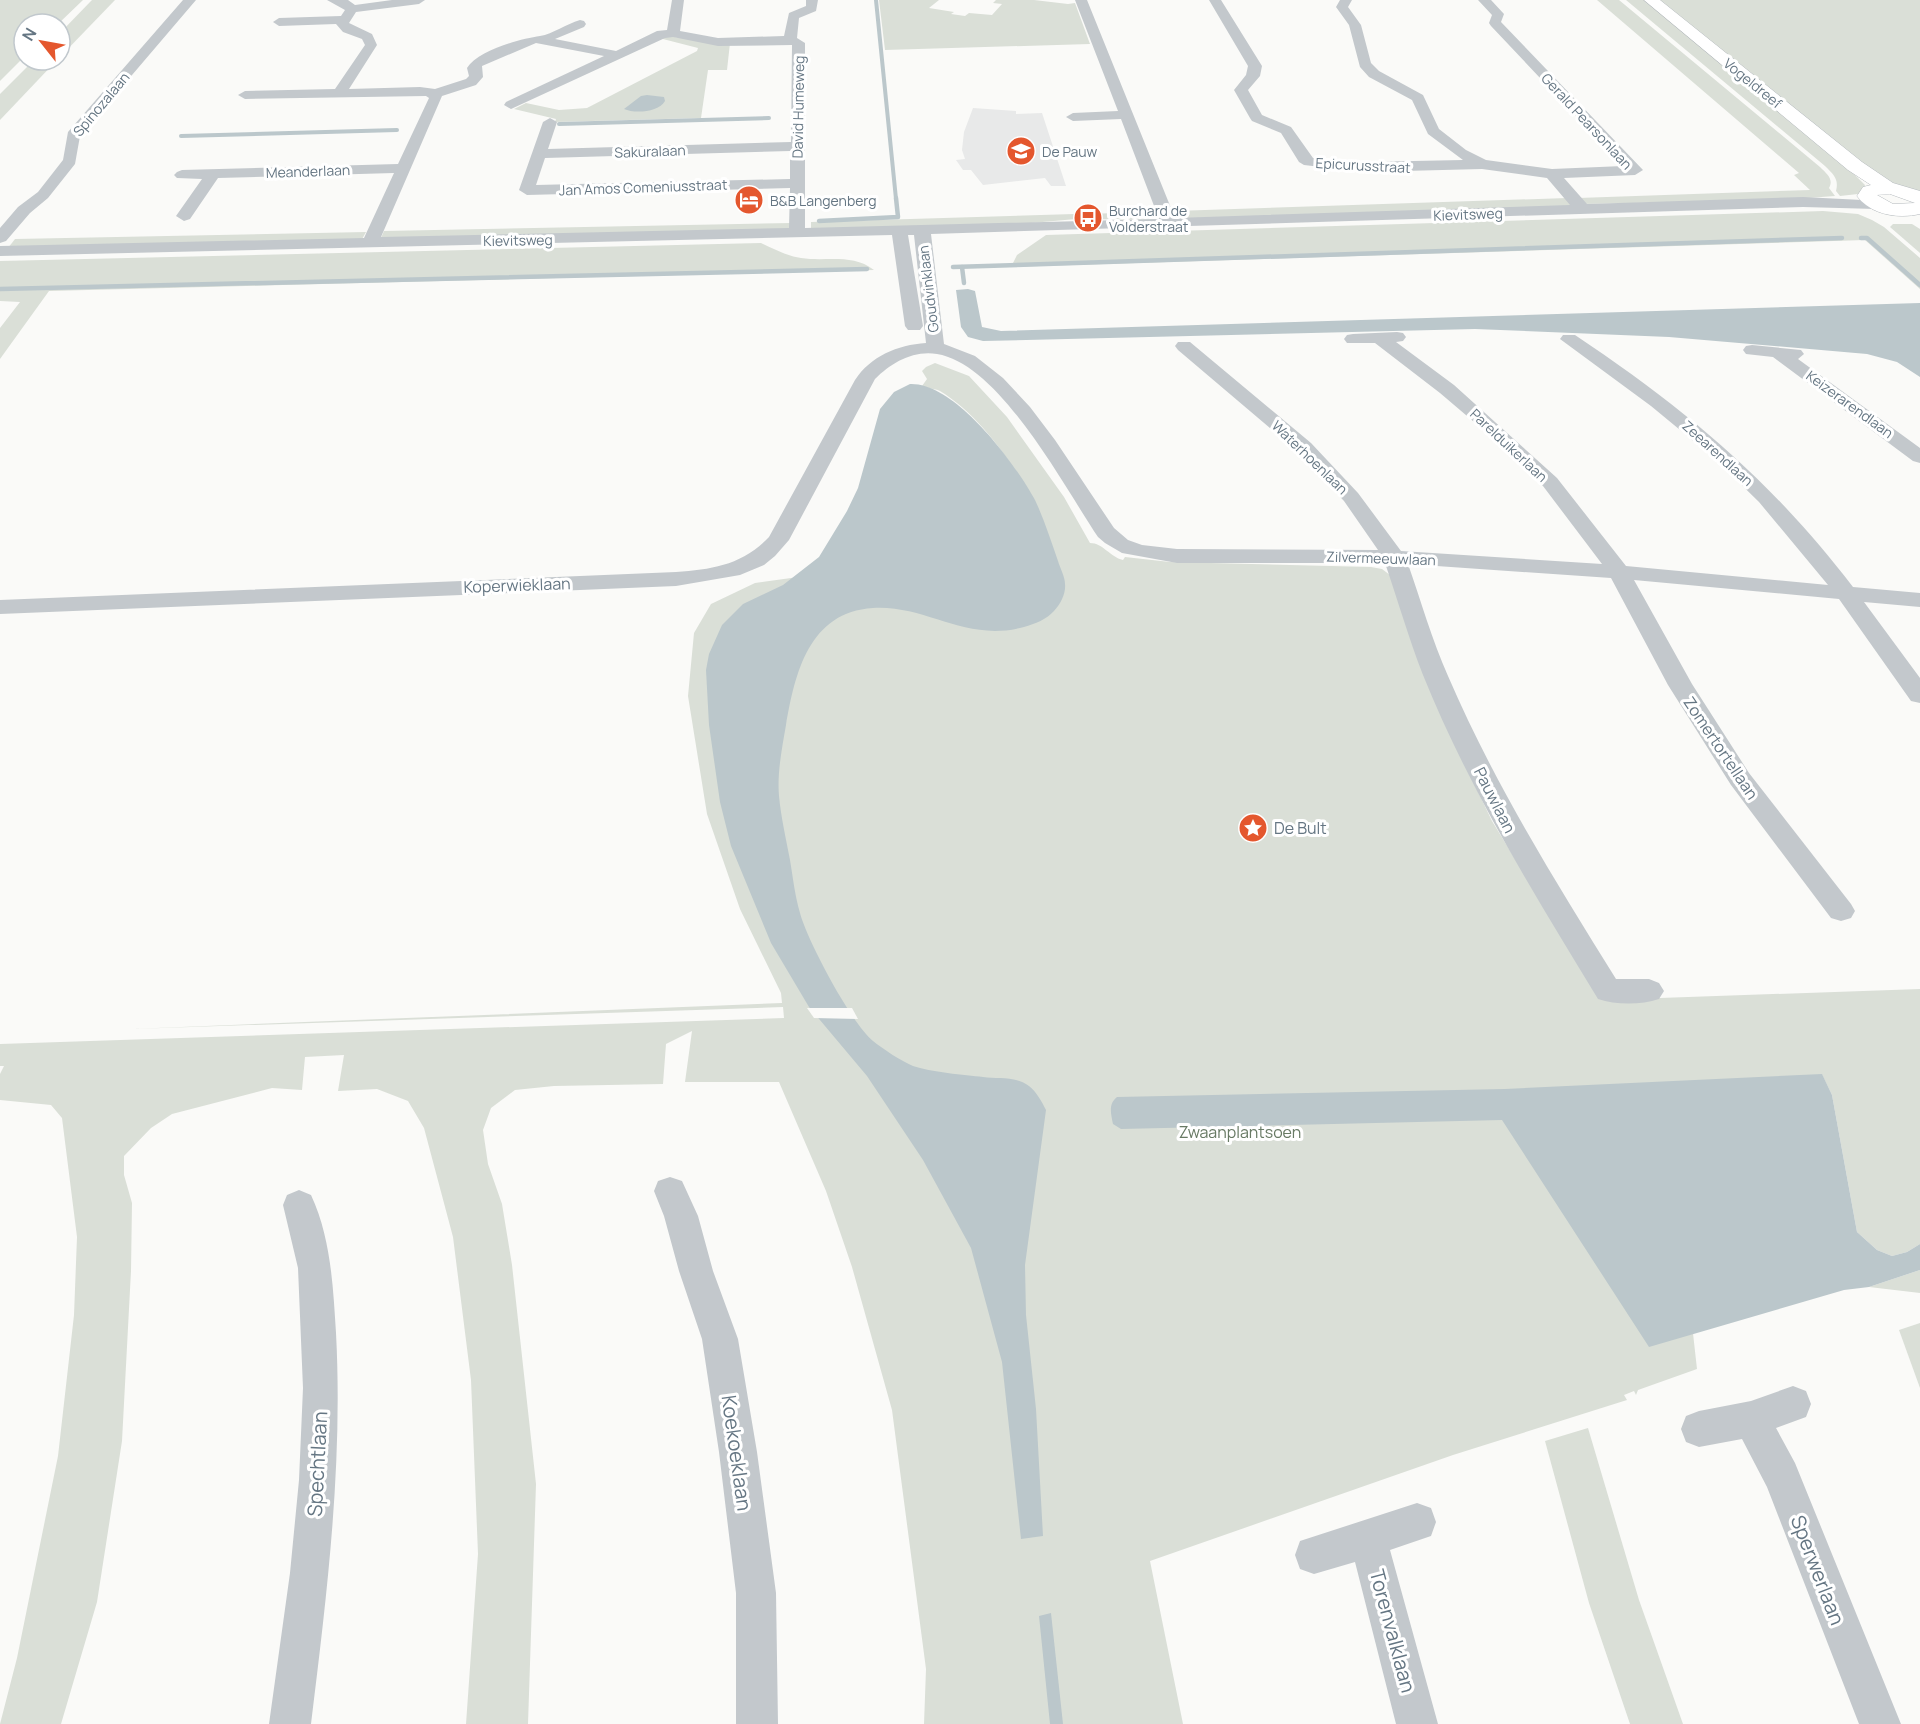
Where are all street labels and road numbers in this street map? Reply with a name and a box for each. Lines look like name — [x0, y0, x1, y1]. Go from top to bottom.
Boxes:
street label: Vogeldreef — [1720, 54, 1786, 112]
street label: David Humeweg — [788, 55, 808, 159]
street label: Spinozalaan — [69, 68, 133, 140]
street label: Gerald Pearsonlaan — [1537, 69, 1637, 173]
street label: Sakuralaan — [614, 140, 686, 162]
street label: Epicurusstraat — [1315, 153, 1411, 177]
street label: Meanderlaan — [265, 160, 351, 182]
street label: Jan Amos Comeniusstraat — [558, 175, 728, 199]
street label: Kievitsweg — [1433, 203, 1503, 225]
street label: Kievitsweg — [483, 230, 553, 250]
street label: Goudvinklaan — [913, 244, 943, 334]
street label: Keizerarendlaan — [1803, 366, 1897, 442]
street label: Parelduikerlaan — [1466, 404, 1552, 486]
street label: Waterhoenlaan — [1268, 416, 1352, 498]
street label: Zeearendlaan — [1679, 416, 1757, 490]
street label: Zilvermeeuwlaan — [1326, 547, 1436, 569]
street label: Koperwieklaan — [463, 572, 571, 598]
street label: Zomertortellaan — [1678, 692, 1764, 804]
street label: Pauwlaan — [1469, 763, 1521, 837]
street label: Koekoeklaan — [716, 1393, 758, 1513]
street label: Spechtlaan — [301, 1411, 333, 1517]
street label: Sperwerlaan — [1785, 1511, 1851, 1629]
street label: Torenvalklaan — [1364, 1566, 1422, 1696]

